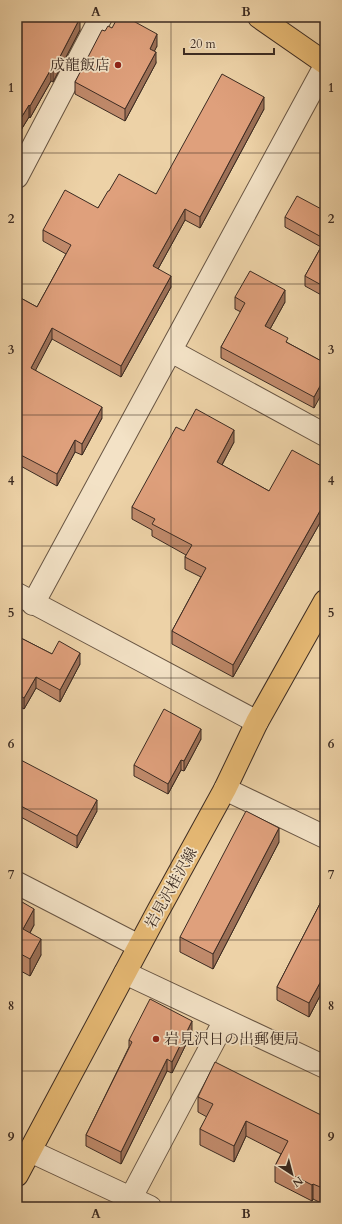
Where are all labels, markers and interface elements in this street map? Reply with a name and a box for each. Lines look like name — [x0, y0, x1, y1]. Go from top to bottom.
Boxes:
text: A — [91, 3, 101, 21]
text: B — [241, 3, 251, 21]
scale bar — [184, 30, 274, 56]
text: 20 m — [190, 36, 217, 52]
place label: 成龍飯店 — [50, 55, 110, 75]
marker: 成龍飯店 — [113, 60, 123, 70]
text: 1 — [8, 79, 14, 97]
text: 1 — [328, 79, 334, 97]
text: 2 — [8, 210, 15, 228]
text: 2 — [328, 210, 335, 228]
text: 3 — [8, 341, 15, 359]
text: 3 — [328, 341, 335, 359]
text: 4 — [8, 472, 15, 490]
text: 4 — [328, 472, 335, 490]
text: 5 — [8, 604, 14, 622]
text: 5 — [328, 604, 334, 622]
text: 6 — [8, 735, 15, 753]
text: 6 — [328, 735, 335, 753]
street label: 岩見沢桂沢線 — [140, 844, 202, 932]
text: 7 — [8, 866, 15, 884]
text: 7 — [328, 866, 335, 884]
text: 8 — [8, 997, 14, 1015]
text: 8 — [328, 997, 334, 1015]
place label: 岩見沢日の出郵便局 — [164, 1029, 299, 1049]
marker: 岩見沢日の出郵便局 — [151, 1034, 161, 1044]
text: 9 — [8, 1128, 15, 1146]
text: 9 — [328, 1128, 335, 1146]
north arrow — [272, 1154, 312, 1194]
text: N — [289, 1173, 306, 1191]
text: A — [91, 1205, 101, 1223]
text: B — [241, 1205, 251, 1223]

